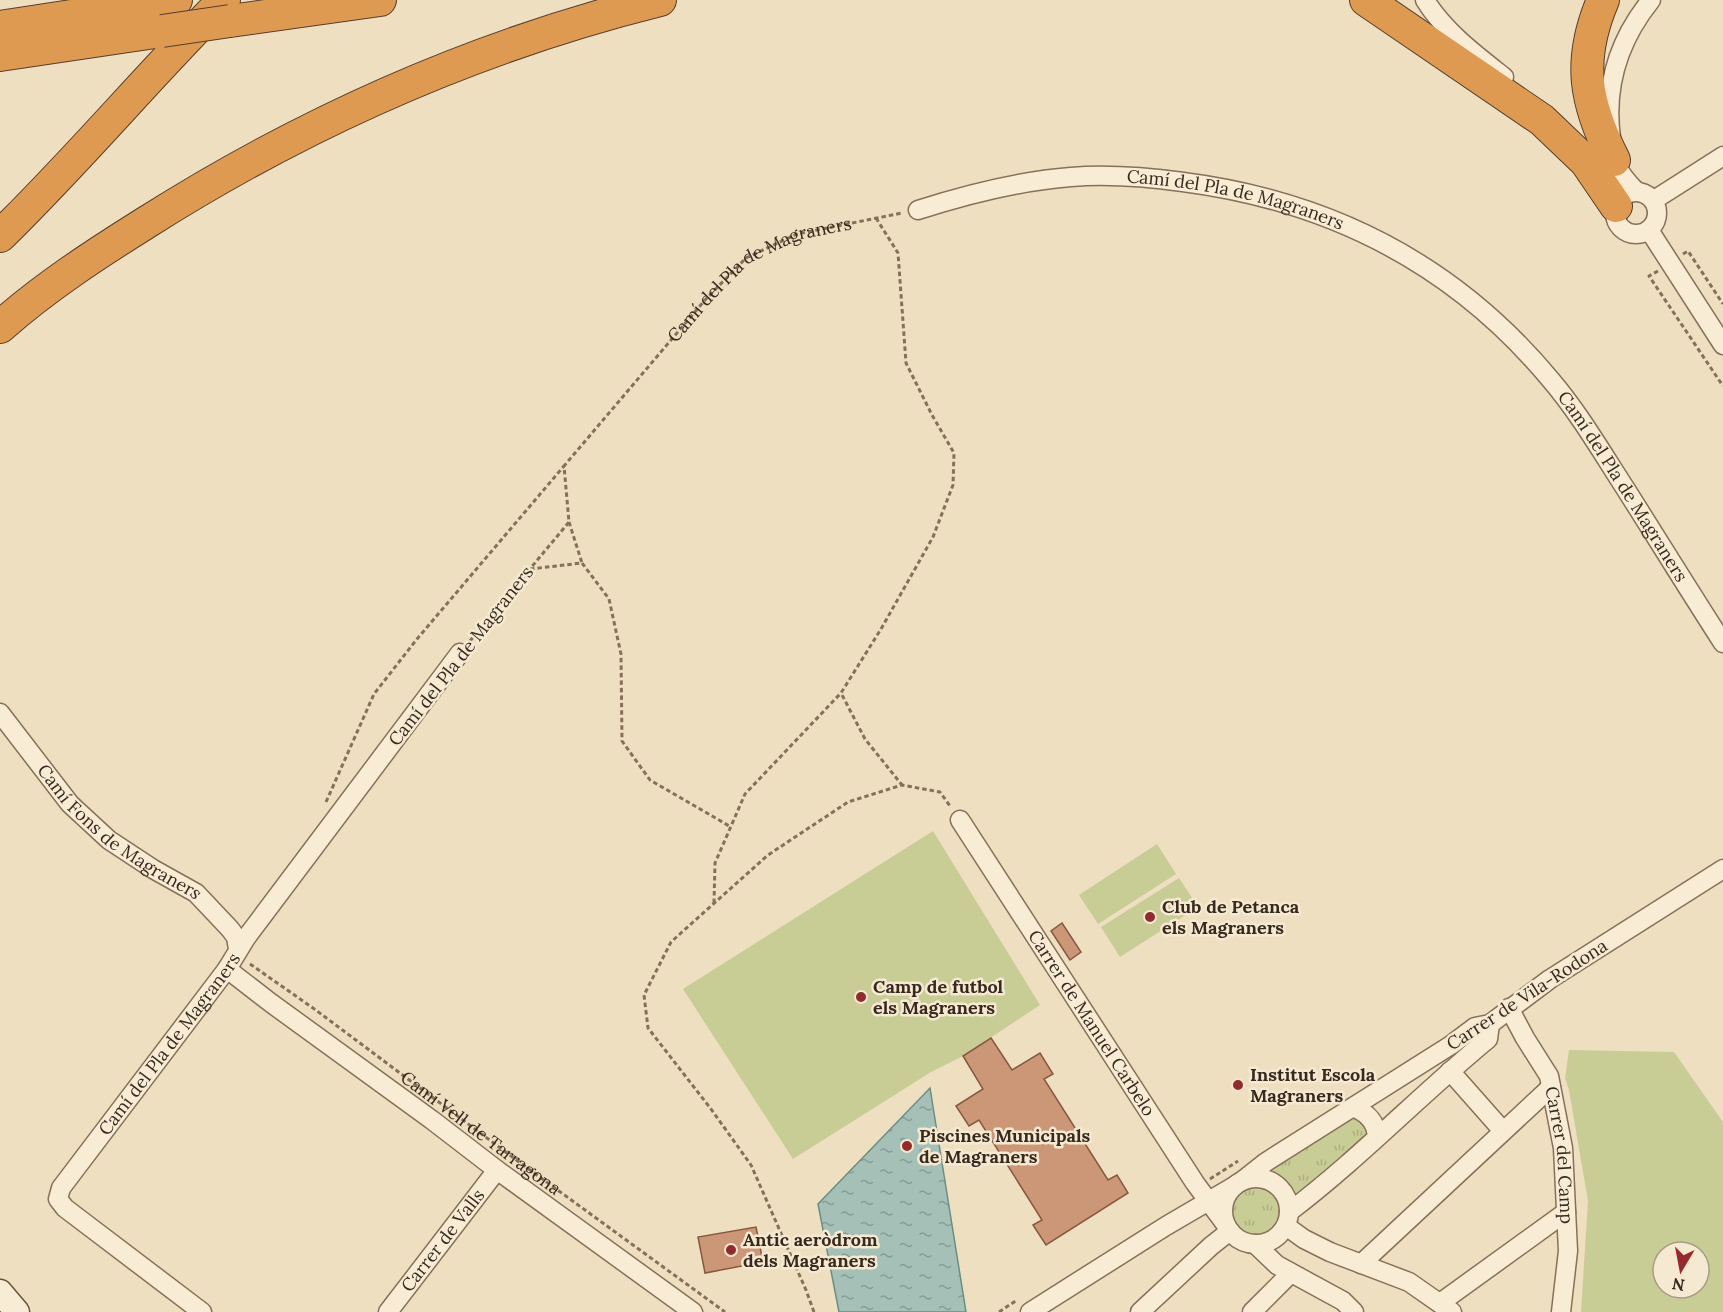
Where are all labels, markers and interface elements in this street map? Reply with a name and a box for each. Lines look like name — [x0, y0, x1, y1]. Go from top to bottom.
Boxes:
street label: Camí del Pla de Magraners — [1126, 164, 1348, 235]
street label: Camí del Pla de Magraners — [662, 211, 853, 347]
street label: Camí del Pla de Magraners — [1553, 386, 1693, 586]
street label: Camí del Pla de Magraners — [383, 561, 538, 750]
street label: Camí Fons de Magraners — [32, 759, 208, 904]
place label: Club de Petanca els Magraners — [1162, 895, 1300, 939]
marker: Club de Petanca els Magraners — [1143, 910, 1157, 924]
street label: Carrer de Manuel Carbelo — [1023, 925, 1161, 1120]
street label: Carrer de Vila-Rodona — [1442, 934, 1612, 1055]
street label: Camí del Pla de Magraners — [93, 949, 245, 1140]
place label: Camp de futbol els Magraners — [873, 975, 1004, 1019]
marker: Camp de futbol els Magraners — [854, 990, 868, 1004]
place label: Institut Escola Magraners — [1250, 1063, 1376, 1107]
street label: Camí Vell de Tarragona — [396, 1065, 566, 1200]
marker: Institut Escola Magraners — [1231, 1078, 1245, 1092]
street label: Carrer del Camp — [1540, 1084, 1579, 1224]
place label: Piscines Municipals de Magraners — [919, 1124, 1091, 1168]
marker: Piscines Municipals de Magraners — [900, 1139, 914, 1153]
street label: Carrer de Valls — [396, 1184, 489, 1296]
place label: Antic aeròdrom dels Magraners — [743, 1228, 878, 1272]
north arrow — [1651, 1240, 1711, 1300]
marker: Antic aeròdrom dels Magraners — [724, 1243, 738, 1257]
text: N — [1671, 1274, 1686, 1296]

